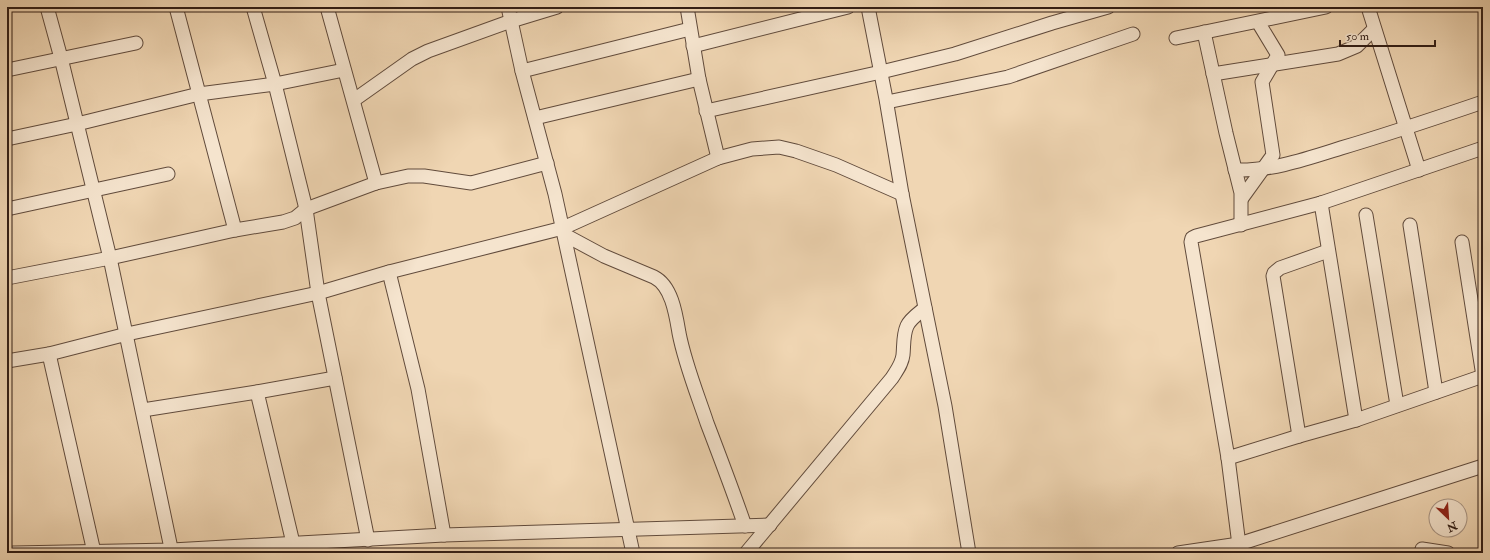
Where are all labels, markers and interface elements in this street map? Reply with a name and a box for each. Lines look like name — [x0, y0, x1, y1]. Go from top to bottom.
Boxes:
scale bar — [1340, 22, 1435, 48]
text: 50 m — [1346, 29, 1370, 44]
north arrow — [1428, 498, 1468, 538]
text: N — [1444, 518, 1460, 535]

